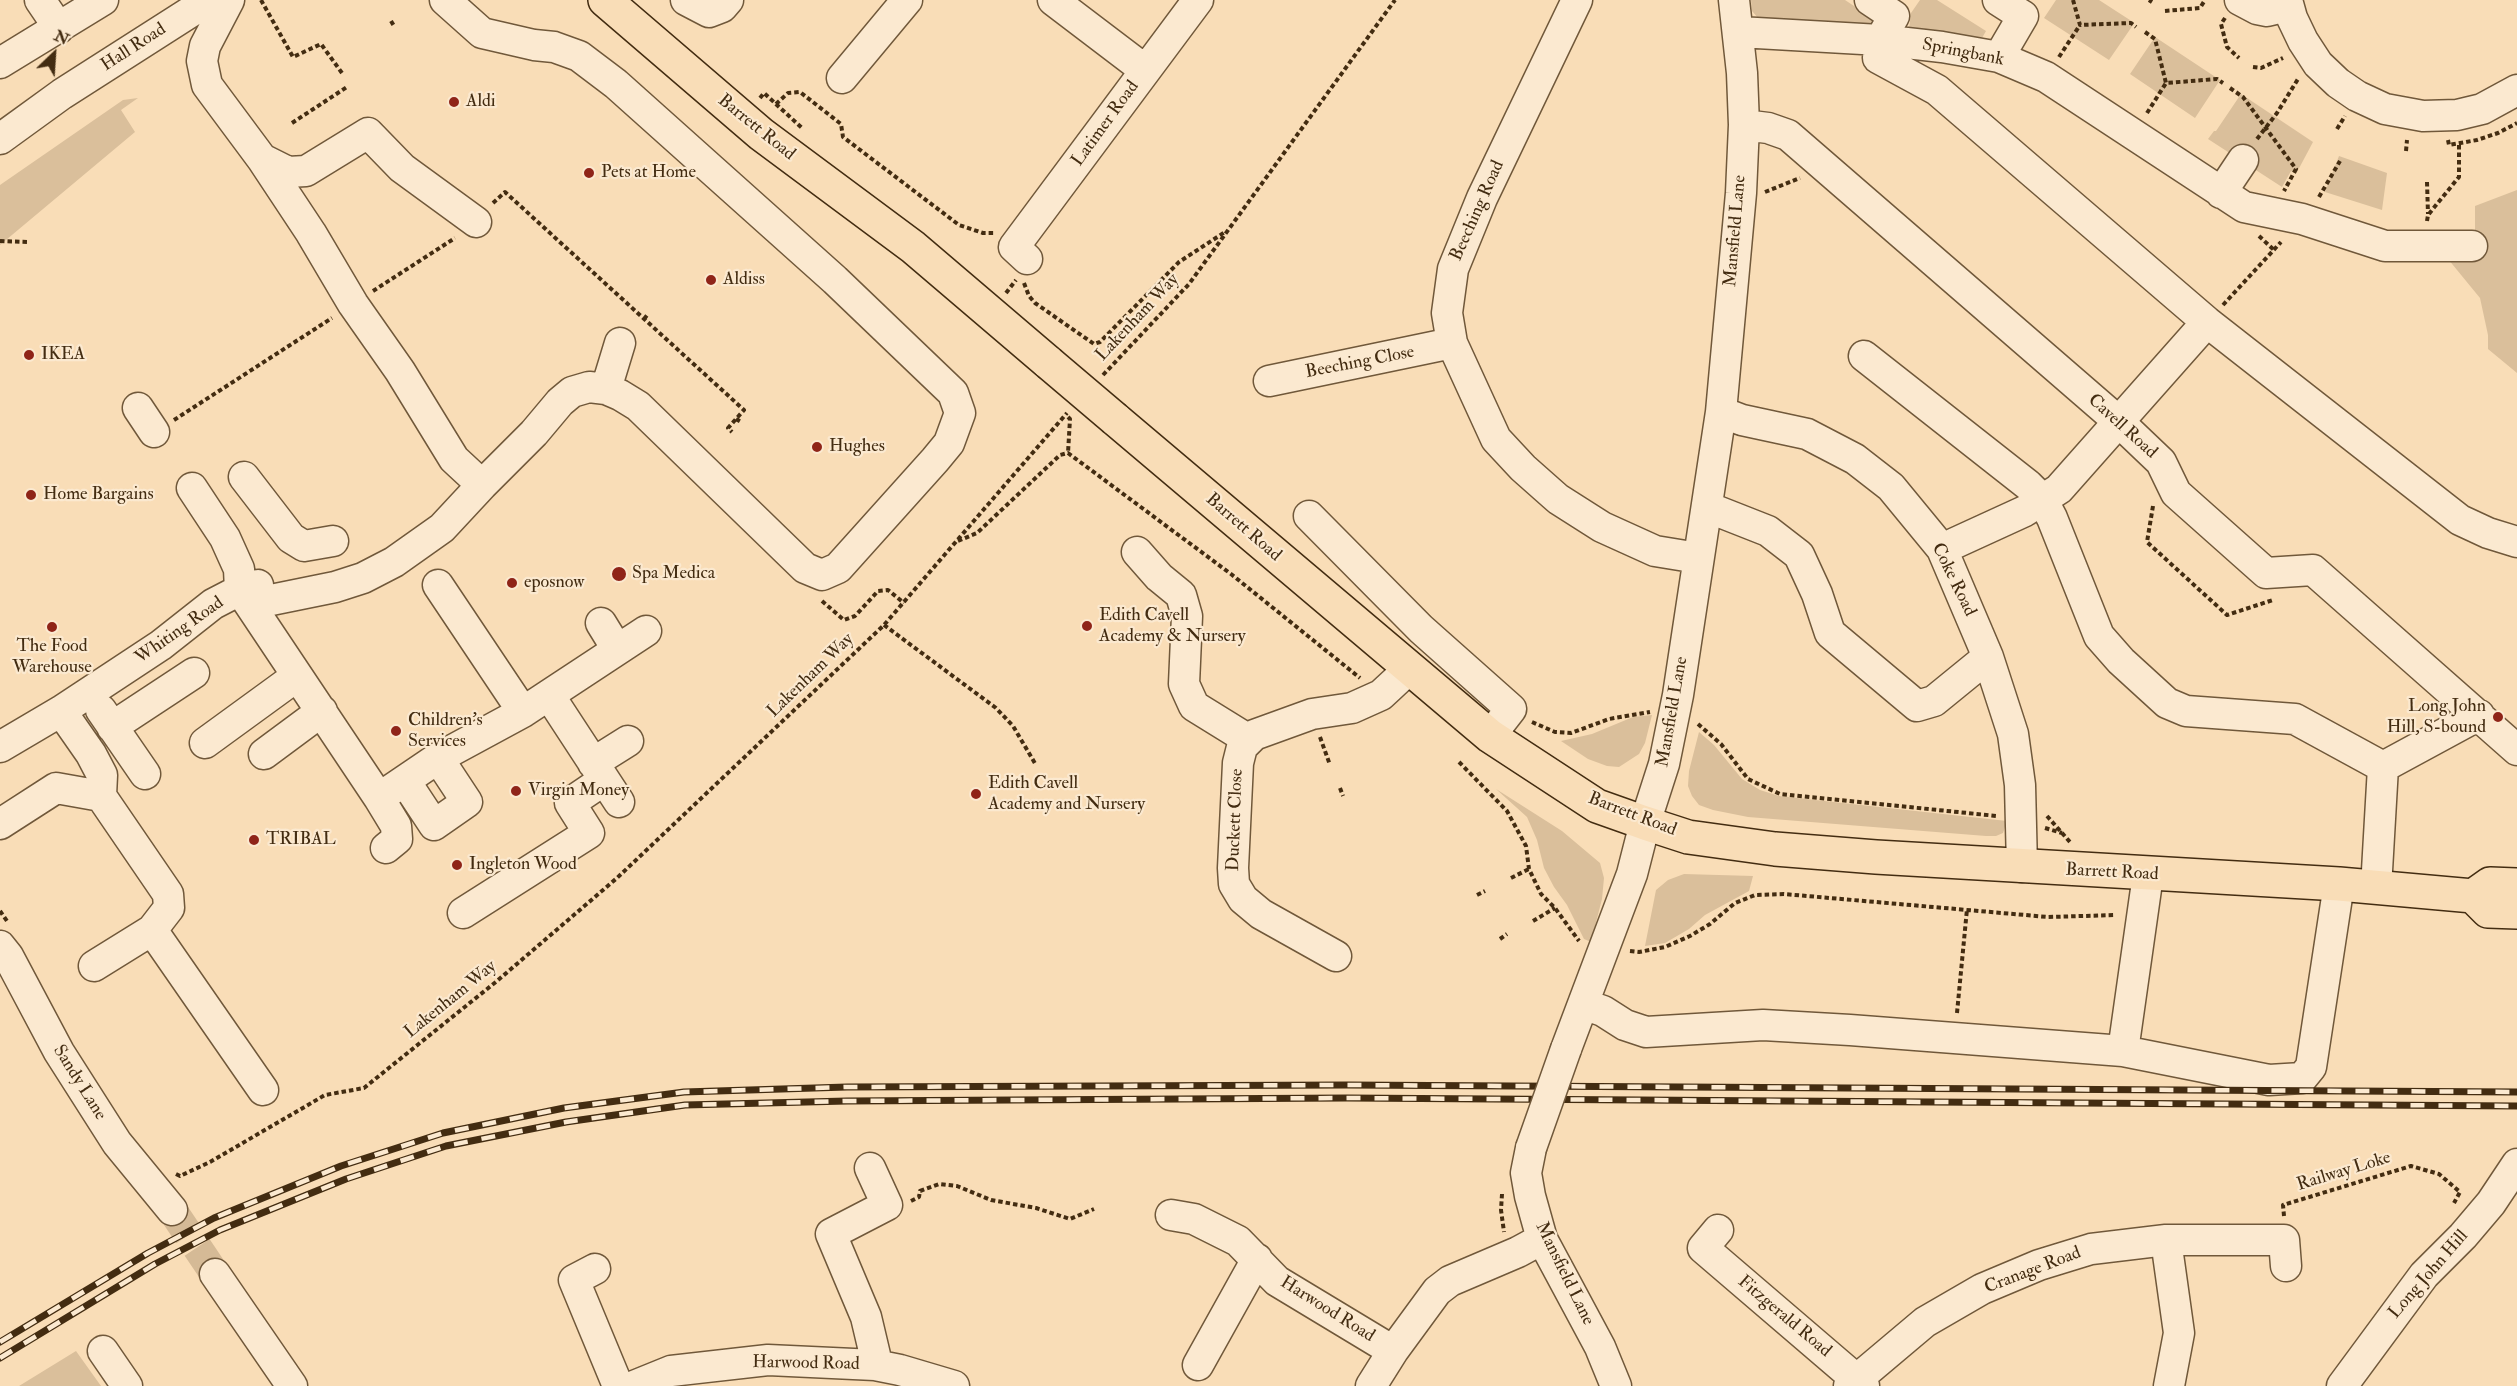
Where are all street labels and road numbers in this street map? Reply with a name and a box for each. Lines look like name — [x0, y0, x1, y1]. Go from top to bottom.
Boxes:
street label: Hall Road — [98, 19, 170, 77]
street label: Springbank — [1920, 34, 2006, 72]
street label: Latimer Road — [1068, 77, 1144, 171]
street label: Barrett Road — [713, 90, 799, 166]
street label: Beeching Road — [1446, 157, 1510, 265]
street label: Mansfield Lane — [1720, 174, 1752, 288]
street label: Lakenham Way — [1092, 270, 1184, 366]
street label: Beeching Close — [1304, 342, 1416, 384]
street label: Cavell Road — [2083, 390, 2161, 464]
street label: Barrett Road — [1201, 489, 1285, 567]
street label: Coke Road — [1926, 540, 1980, 620]
street label: Whiting Road — [132, 593, 228, 669]
street label: Lakenham Way — [763, 629, 859, 723]
street label: Mansfield Lane — [1653, 655, 1693, 769]
street label: Duckett Close — [1223, 768, 1249, 872]
street label: Barrett Road — [1585, 788, 1679, 842]
street label: Barrett Road — [2065, 860, 2159, 886]
street label: Lakenham Way — [401, 956, 501, 1044]
street label: Sandy Lane — [47, 1041, 111, 1125]
street label: Railway Loke — [2294, 1147, 2394, 1197]
street label: Mansfield Lane — [1530, 1219, 1598, 1329]
street label: Long John Hill — [2385, 1226, 2473, 1324]
street label: Cranage Road — [1982, 1243, 2084, 1299]
street label: Harwood Road — [1276, 1272, 1378, 1348]
street label: Fitzgerald Road — [1733, 1272, 1835, 1362]
street label: Harwood Road — [752, 1352, 860, 1376]

